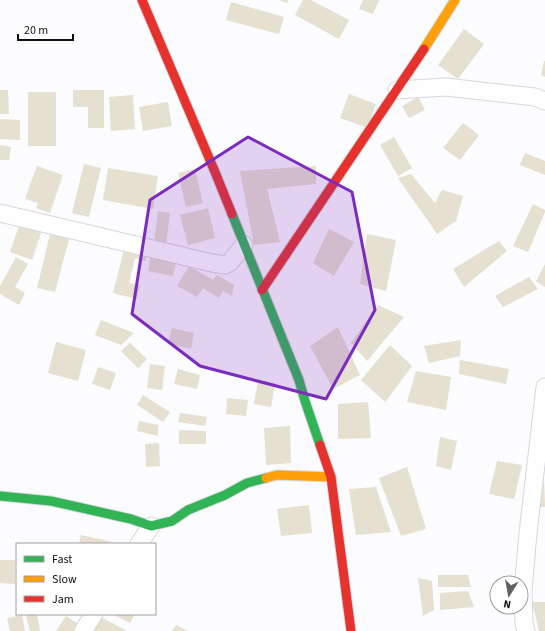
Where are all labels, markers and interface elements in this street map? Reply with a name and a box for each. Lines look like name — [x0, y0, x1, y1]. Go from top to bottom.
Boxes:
scale bar — [18, 16, 73, 42]
text: 20 m — [24, 22, 48, 39]
legend — [16, 543, 156, 615]
text: Fast — [52, 551, 72, 568]
text: Slow — [52, 571, 77, 588]
north arrow — [489, 575, 529, 615]
text: Jam — [52, 591, 74, 608]
text: N — [502, 596, 512, 612]

